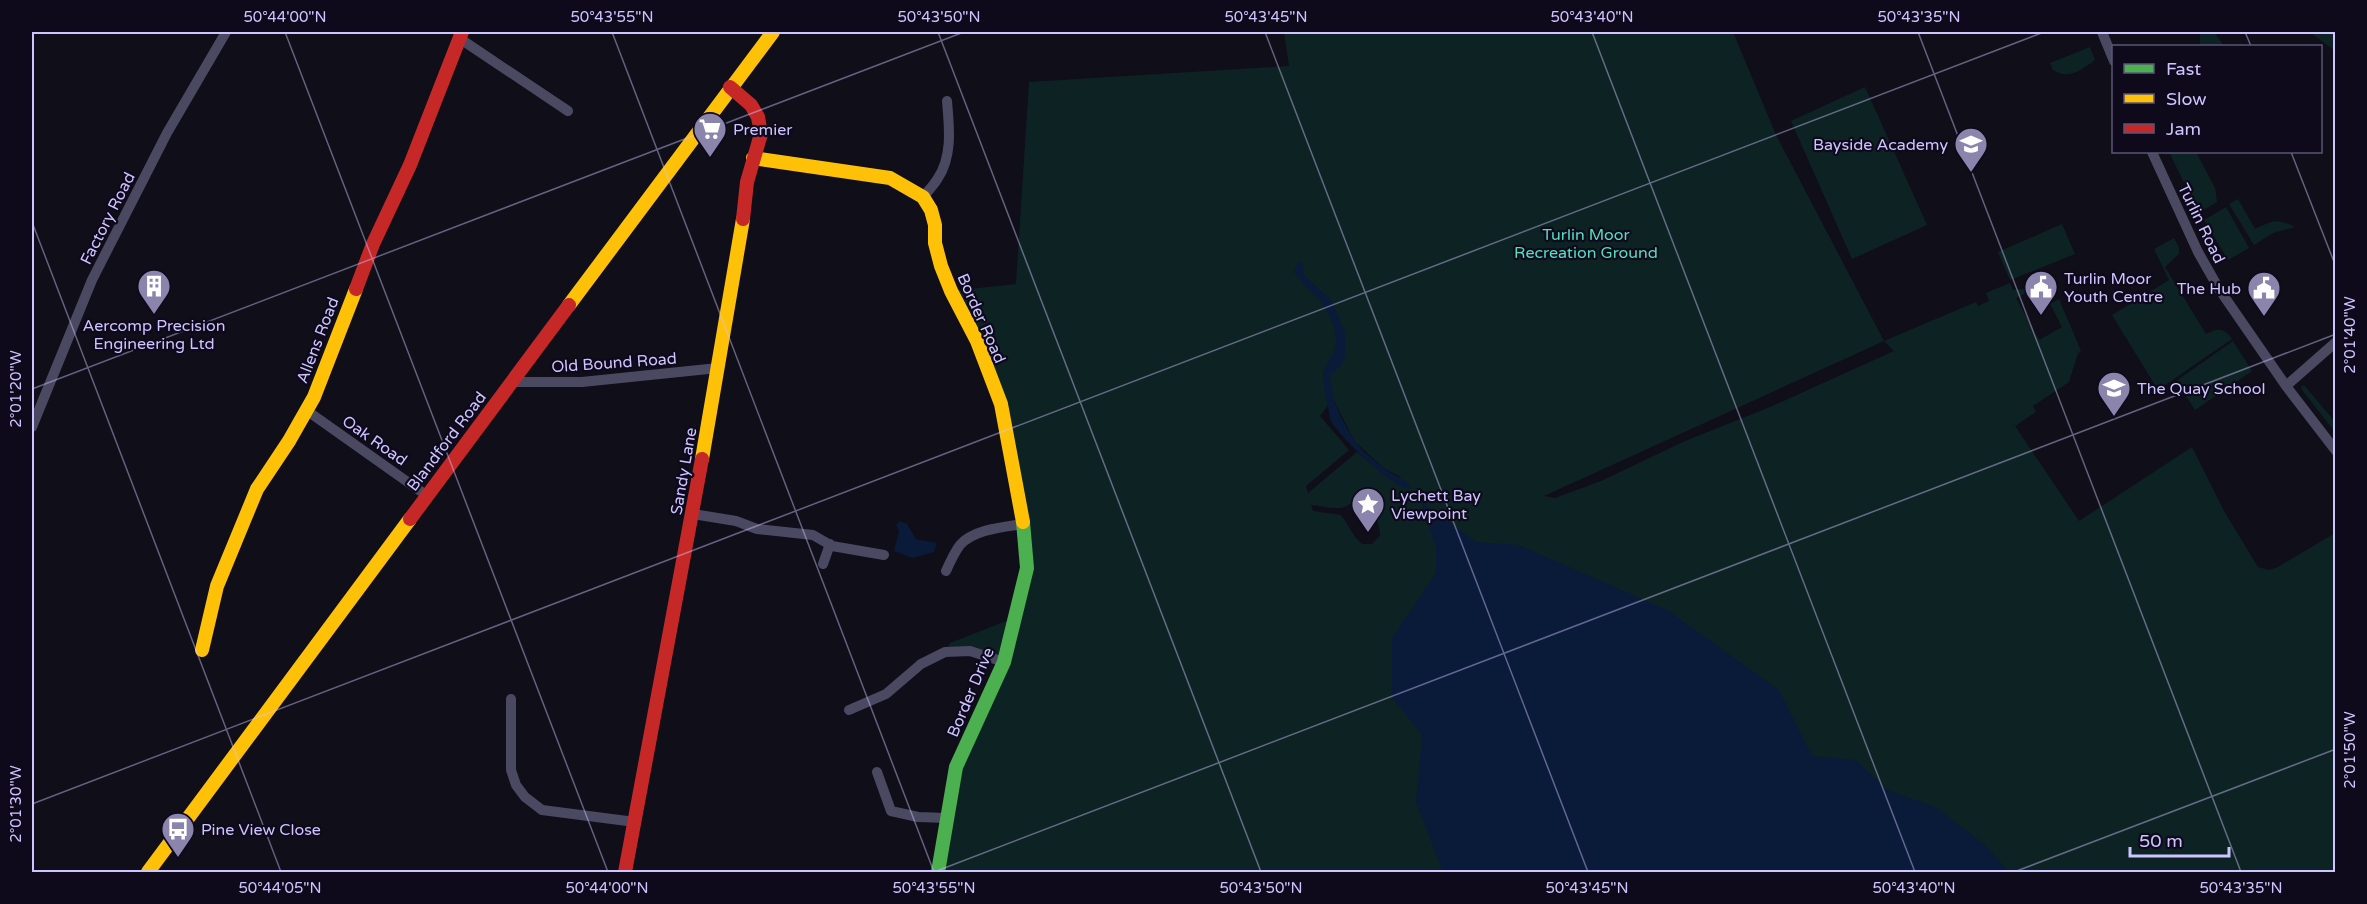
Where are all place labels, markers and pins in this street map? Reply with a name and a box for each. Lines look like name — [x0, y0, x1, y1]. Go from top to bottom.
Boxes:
supermarket icon: Premier — [692, 111, 728, 158]
place label: Premier — [733, 120, 793, 140]
school or university icon: Bayside Academy — [1953, 126, 1989, 173]
place label: Bayside Academy — [1813, 135, 1948, 155]
building icon: Aercomp Precision Engineering Ltd — [136, 268, 172, 315]
public building icon: Turlin Moor Youth Centre — [2023, 269, 2059, 316]
place label: Turlin Moor Youth Centre — [2064, 269, 2163, 307]
public building icon: The Hub — [2246, 270, 2282, 317]
place label: The Hub — [2177, 279, 2241, 299]
place label: Aercomp Precision Engineering Ltd — [82, 316, 226, 354]
school or university icon: The Quay School — [2096, 370, 2132, 417]
place label: The Quay School — [2137, 379, 2265, 399]
place icon: Lychett Bay Viewpoint — [1350, 486, 1386, 533]
place label: Lychett Bay Viewpoint — [1391, 486, 1481, 524]
bus stop icon: Pine View Close — [160, 811, 196, 858]
place label: Pine View Close — [201, 820, 321, 840]

